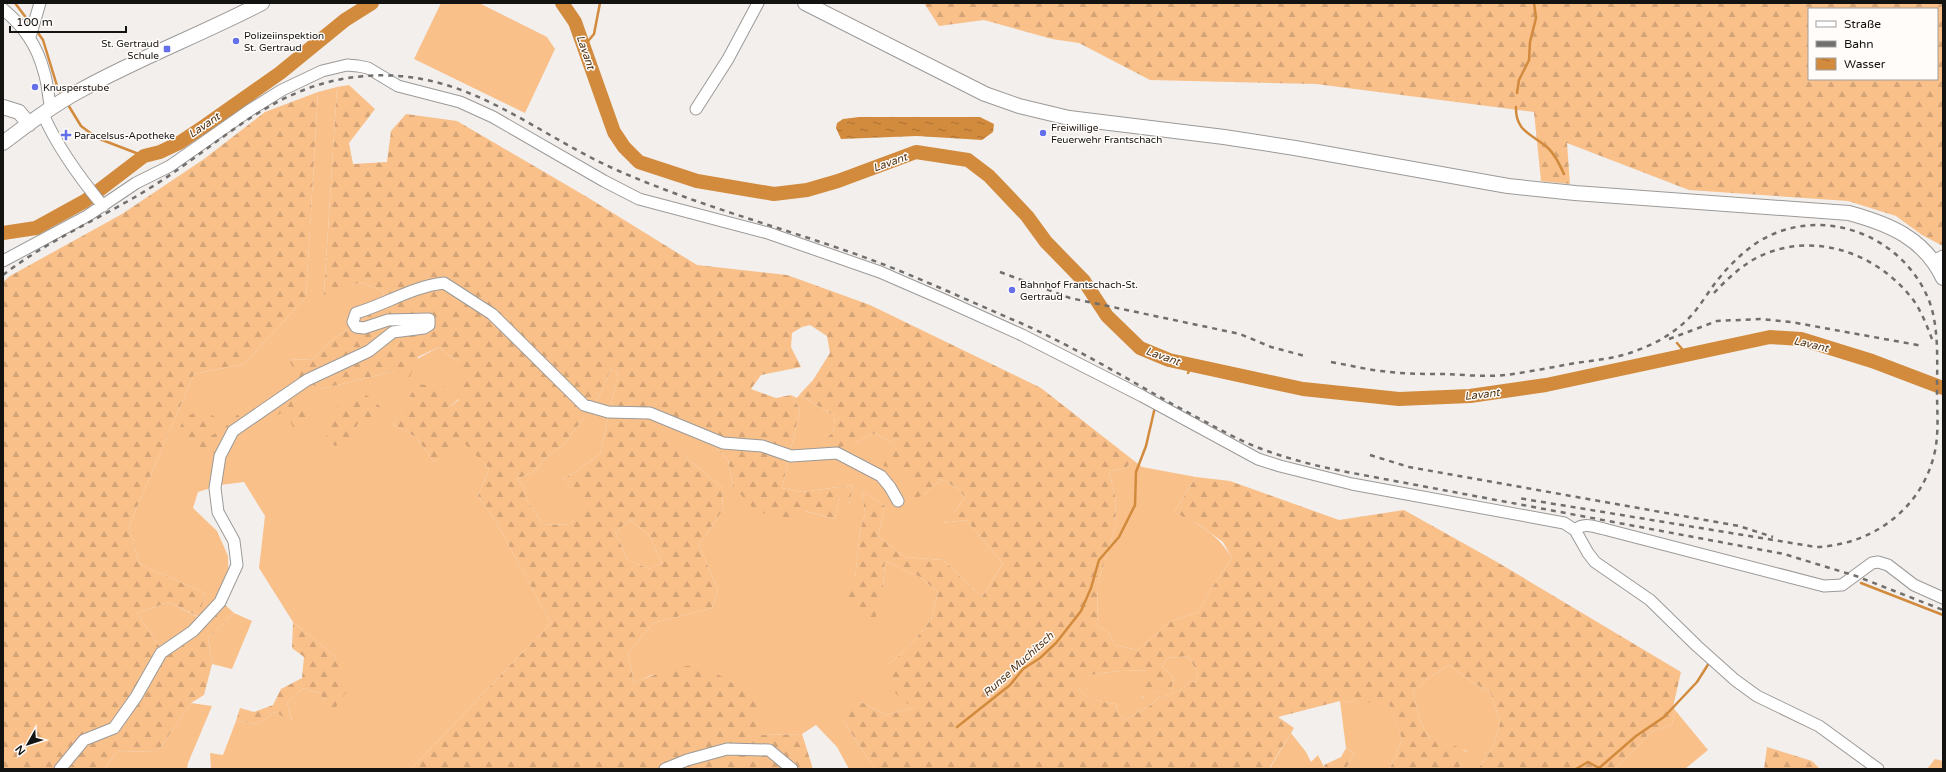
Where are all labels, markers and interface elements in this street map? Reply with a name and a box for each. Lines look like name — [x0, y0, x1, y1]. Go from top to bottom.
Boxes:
scale bar — [10, 8, 126, 34]
legend — [1808, 8, 1938, 80]
text: 100 m — [16, 15, 53, 29]
text: Straße — [1844, 17, 1881, 31]
place label: Polizeiinspektion St. Gertraud — [244, 30, 324, 54]
water label: Lavant — [574, 33, 598, 73]
marker: Polizeiinspektion St. Gertraud — [231, 36, 241, 46]
text: Bahn — [1844, 37, 1874, 51]
place label: St. Gertraud Schule — [101, 38, 159, 62]
marker: St. Gertraud Schule — [162, 44, 172, 54]
text: Wasser — [1844, 57, 1886, 71]
marker: Knusperstube — [30, 82, 40, 92]
place label: Knusperstube — [43, 82, 109, 94]
water label: Lavant — [186, 109, 224, 141]
place label: Freiwillige Feuerwehr Frantschach — [1051, 122, 1162, 146]
marker: Freiwillige Feuerwehr Frantschach — [1038, 128, 1048, 138]
marker: Paracelsus-Apotheke — [61, 130, 71, 140]
place label: Paracelsus-Apotheke — [74, 130, 175, 142]
water label: Lavant — [871, 150, 911, 175]
place label: Bahnhof Frantschach-St. Gertraud — [1020, 279, 1138, 303]
marker: Bahnhof Frantschach-St. Gertraud — [1007, 285, 1017, 295]
water label: Lavant — [1792, 334, 1831, 355]
water label: Lavant — [1144, 345, 1183, 369]
water label: Lavant — [1464, 386, 1502, 403]
water label: Runse Muchitsch — [980, 629, 1056, 699]
north arrow — [8, 724, 48, 764]
text: N — [13, 742, 28, 758]

